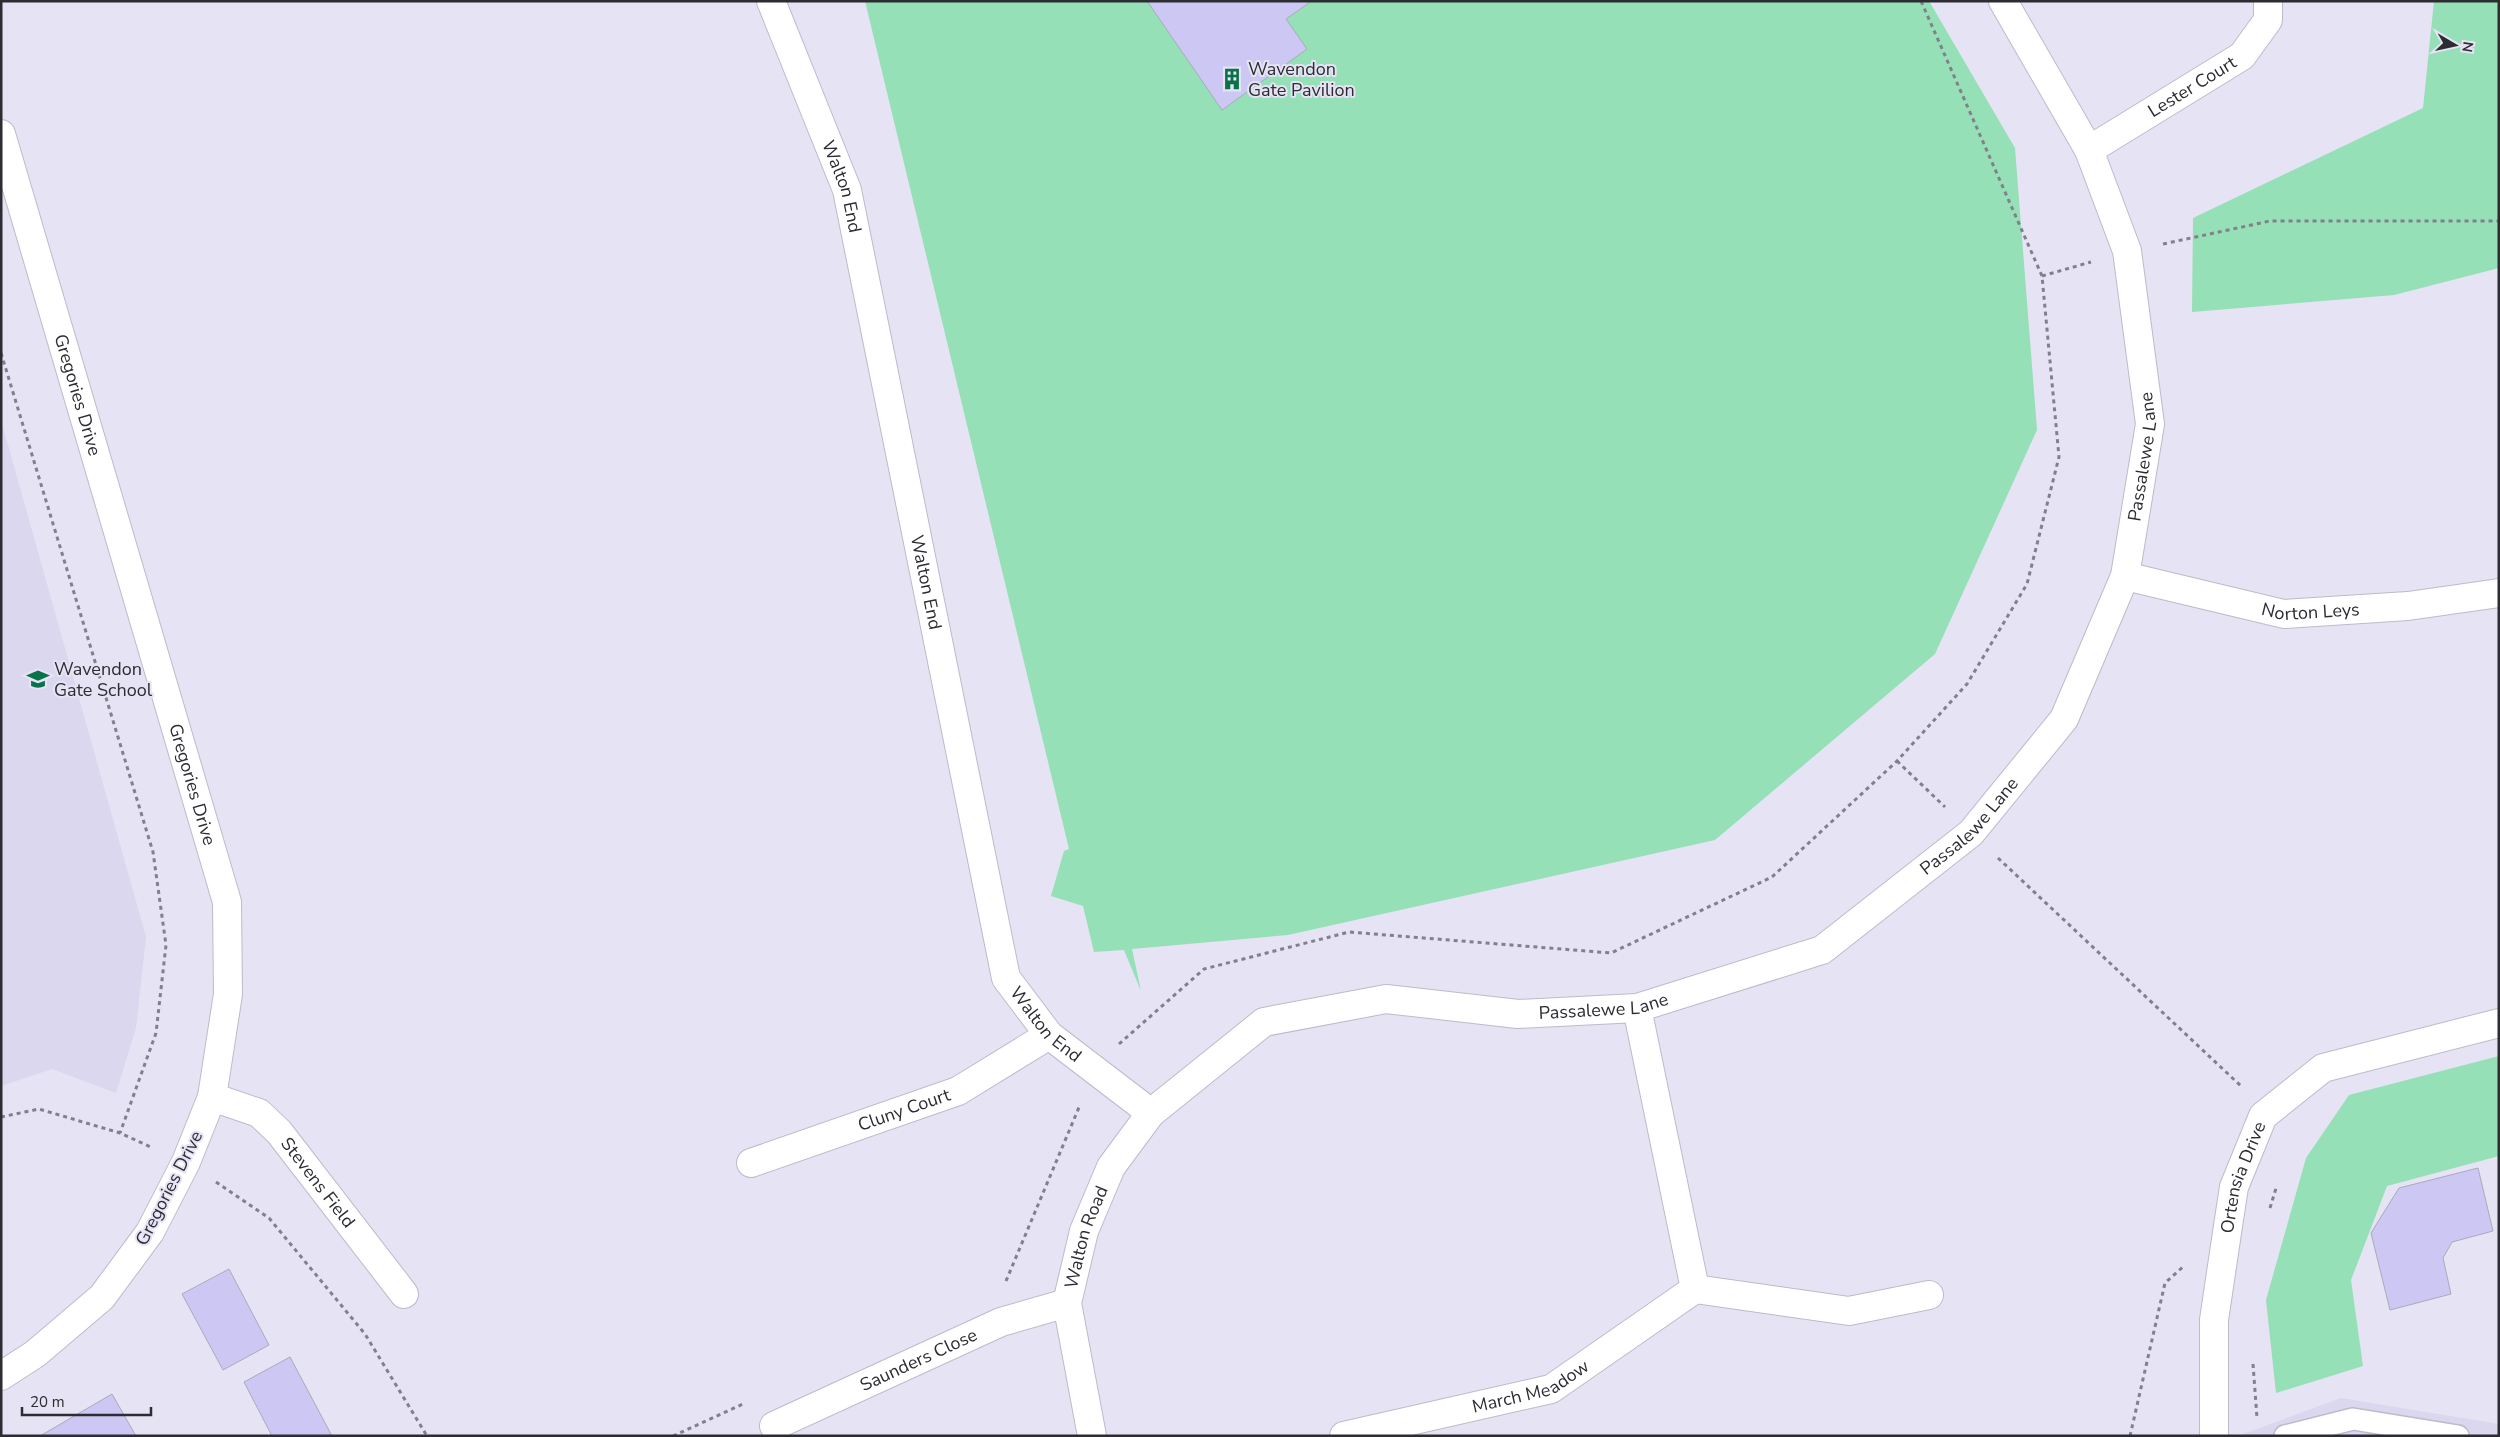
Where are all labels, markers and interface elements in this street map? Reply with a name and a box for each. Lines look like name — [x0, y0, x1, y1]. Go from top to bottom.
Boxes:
north arrow — [2430, 20, 2480, 70]
text: N — [2457, 40, 2478, 54]
street label: Lester Court — [2143, 50, 2241, 123]
place label: Wavendon Gate Pavilion — [1248, 57, 1355, 102]
building icon: Wavendon Gate Pavilion — [1219, 66, 1245, 92]
street label: Walton End — [816, 137, 867, 235]
street label: Gregories Drive — [49, 331, 107, 459]
street label: Passalewe Lane — [2122, 391, 2162, 523]
street label: Walton End — [905, 533, 947, 632]
street label: Norton Leys — [2259, 597, 2360, 626]
place label: Wavendon Gate School — [54, 657, 153, 702]
school or university icon: Wavendon Gate School — [25, 666, 51, 692]
street label: Gregories Drive — [163, 721, 222, 848]
street label: Passalewe Lane — [1915, 772, 2024, 881]
street label: Walton End — [1005, 982, 1086, 1068]
street label: Passalewe Lane — [1538, 987, 1671, 1025]
street label: Cluny Court — [855, 1082, 954, 1137]
street label: Ortensia Drive — [2215, 1118, 2271, 1235]
street label: Gregories Drive — [130, 1127, 208, 1249]
street label: Stevens Field — [275, 1132, 361, 1233]
street label: Walton Road — [1059, 1182, 1114, 1291]
street label: Saunders Close — [856, 1323, 981, 1397]
street label: March Meadow — [1470, 1354, 1594, 1419]
scale bar — [22, 1384, 151, 1416]
text: 20 m — [30, 1392, 65, 1412]

